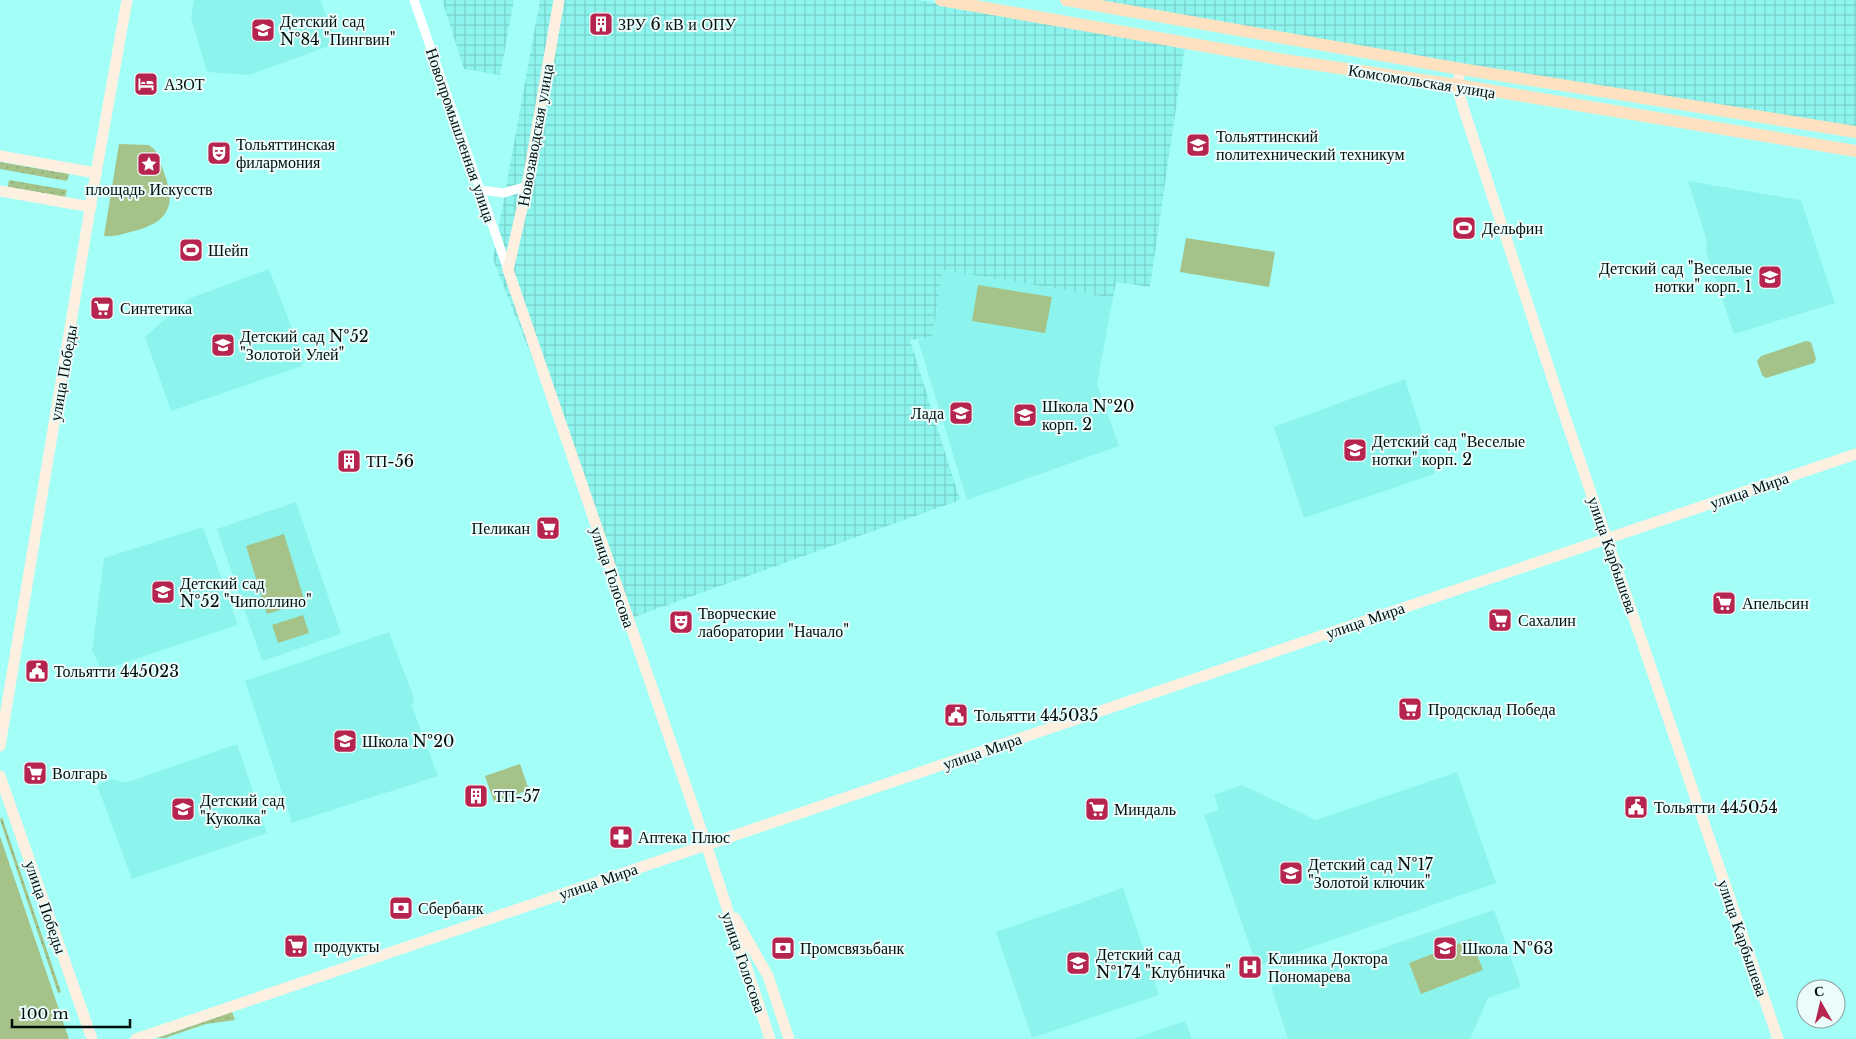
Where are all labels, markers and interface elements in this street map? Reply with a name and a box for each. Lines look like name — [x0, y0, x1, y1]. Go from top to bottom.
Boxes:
place label: Детский сад №84 "Пингвин" — [280, 11, 396, 49]
building icon: ЗРУ 6 кВ и ОПУ — [588, 11, 614, 37]
place label: ЗРУ 6 кВ и ОПУ — [618, 14, 737, 34]
school or university icon: Детский сад №84 "Пингвин" — [250, 17, 276, 43]
street label: Новопромышленная улица — [422, 45, 500, 225]
street label: Комсомольская улица — [1347, 59, 1497, 103]
street label: Новозаводская улица — [513, 62, 557, 208]
hotel icon: АЗОТ — [133, 71, 159, 97]
place label: АЗОТ — [164, 74, 205, 94]
place label: Тольяттинский политехнический техникум — [1216, 126, 1405, 164]
school or university icon: Тольяттинский политехнический техникум — [1185, 132, 1211, 158]
place label: Тольяттинская филармония — [236, 134, 336, 172]
theatre icon: Тольяттинская филармония — [206, 140, 232, 166]
place icon: площадь Искусств — [136, 151, 162, 177]
place label: площадь Искусств — [86, 179, 213, 199]
sports icon: Дельфин — [1451, 215, 1477, 241]
place label: Дельфин — [1482, 218, 1543, 238]
sports icon: Шейп — [178, 237, 204, 263]
place label: Шейп — [208, 240, 249, 260]
place label: Детский сад "Веселые нотки" корп. 1 — [1599, 258, 1752, 296]
school or university icon: Детский сад "Веселые нотки" корп. 1 — [1757, 264, 1783, 290]
supermarket icon: Синтетика — [89, 295, 115, 321]
place label: Синтетика — [120, 298, 192, 318]
street label: улица Победы — [45, 323, 81, 423]
place label: Детский сад №52 "Золотой Улей" — [240, 326, 369, 364]
school or university icon: Детский сад №52 "Золотой Улей" — [210, 332, 236, 358]
place label: Школа №20 корп. 2 — [1042, 396, 1134, 434]
school or university icon: Лада — [948, 400, 974, 426]
school or university icon: Школа №20 корп. 2 — [1012, 402, 1038, 428]
place label: Лада — [911, 403, 944, 423]
place label: Детский сад "Веселые нотки" корп. 2 — [1372, 431, 1525, 469]
school or university icon: Детский сад "Веселые нотки" корп. 2 — [1342, 437, 1368, 463]
building icon: ТП-56 — [336, 448, 362, 474]
place label: ТП-56 — [366, 451, 414, 471]
street label: улица Мира — [1707, 467, 1791, 513]
street label: улица Карбышева — [1584, 494, 1642, 616]
supermarket icon: Пеликан — [535, 515, 561, 541]
place label: Пеликан — [472, 518, 530, 538]
street label: улица Голосова — [586, 524, 640, 630]
place label: Детский сад №52 "Чиполлино" — [180, 573, 312, 611]
school or university icon: Детский сад №52 "Чиполлино" — [150, 579, 176, 605]
supermarket icon: Апельсин — [1711, 590, 1737, 616]
place label: Апельсин — [1742, 593, 1809, 613]
street label: улица Мира — [1323, 597, 1407, 643]
place label: Творческие лаборатории "Начало" — [698, 603, 849, 641]
supermarket icon: Сахалин — [1487, 607, 1513, 633]
theatre icon: Творческие лаборатории "Начало" — [668, 609, 694, 635]
place label: Сахалин — [1518, 610, 1576, 630]
public building icon: Тольятти 445023 — [24, 658, 50, 684]
place label: Тольятти 445023 — [54, 661, 179, 681]
supermarket icon: Продсклад Победа — [1397, 696, 1423, 722]
place label: Продсклад Победа — [1428, 699, 1556, 719]
public building icon: Тольятти 445035 — [943, 702, 969, 728]
place label: Тольятти 445035 — [974, 705, 1098, 725]
school or university icon: Школа №20 — [332, 728, 358, 754]
street label: улица Мира — [940, 728, 1024, 774]
place label: Школа №20 — [362, 731, 454, 751]
supermarket icon: Волгарь — [22, 760, 48, 786]
place label: Волгарь — [52, 763, 107, 783]
building icon: ТП-57 — [463, 783, 489, 809]
place label: ТП-57 — [494, 786, 541, 806]
place label: Детский сад "Куколка" — [200, 790, 285, 828]
public building icon: Тольятти 445054 — [1623, 794, 1649, 820]
school or university icon: Детский сад "Куколка" — [170, 796, 196, 822]
supermarket icon: Миндаль — [1084, 796, 1110, 822]
place label: Тольятти 445054 — [1654, 797, 1778, 817]
place label: Миндаль — [1114, 799, 1176, 819]
pharmacy icon: Аптека Плюс — [608, 824, 634, 850]
place label: Аптека Плюс — [638, 827, 730, 847]
place label: Детский сад №17 "Золотой ключик" — [1308, 854, 1434, 892]
street label: улица Победы — [21, 858, 71, 957]
street label: улица Мира — [556, 858, 640, 904]
school or university icon: Детский сад №17 "Золотой ключик" — [1278, 860, 1304, 886]
street label: улица Карбышева — [1714, 877, 1772, 999]
bank icon: Сбербанк — [388, 895, 414, 921]
place label: Сбербанк — [418, 898, 484, 918]
street label: улица Голосова — [717, 909, 771, 1015]
supermarket icon: продукты — [283, 933, 309, 959]
bank icon: Промсвязьбанк — [770, 935, 796, 961]
school or university icon: Школа №63 — [1432, 935, 1458, 961]
place label: продукты — [314, 936, 380, 956]
place label: Промсвязьбанк — [800, 938, 905, 958]
place label: Школа №63 — [1462, 938, 1553, 958]
place label: Детский сад №174 "Клубничка" — [1096, 944, 1231, 982]
place label: Клиника Доктора Пономарева — [1268, 948, 1388, 986]
school or university icon: Детский сад №174 "Клубничка" — [1065, 950, 1091, 976]
hospital icon: Клиника Доктора Пономарева — [1237, 954, 1263, 980]
north arrow — [1796, 979, 1846, 1029]
text: С — [1813, 982, 1825, 1001]
scale bar — [12, 996, 130, 1028]
text: 100 m — [20, 1004, 69, 1023]

